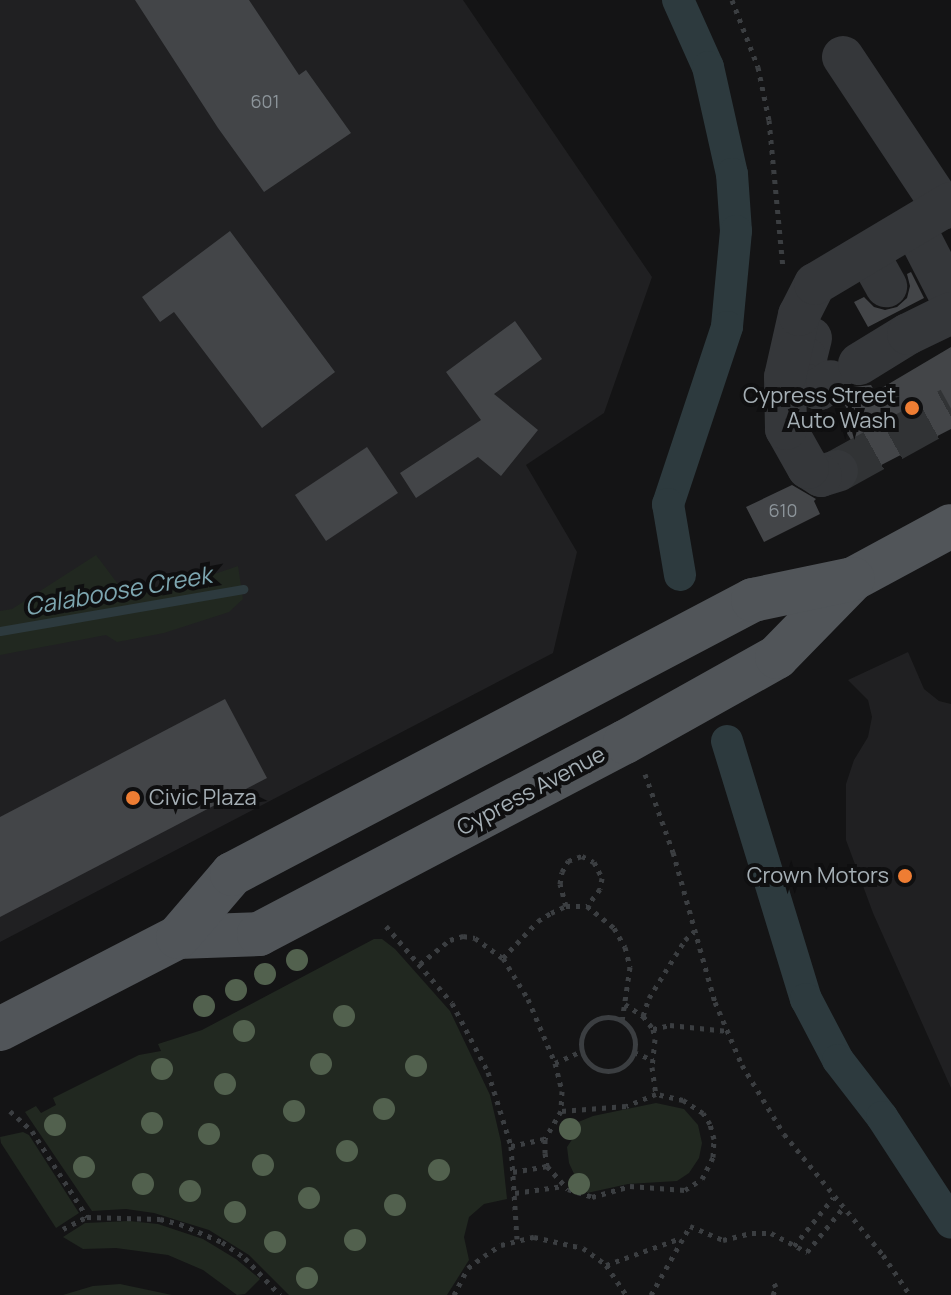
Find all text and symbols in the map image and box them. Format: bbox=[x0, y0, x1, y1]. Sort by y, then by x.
house number: 601 bbox=[250, 90, 280, 112]
place label: Cypress Street Auto Wash bbox=[743, 382, 896, 434]
marker: Cypress Street Auto Wash bbox=[903, 399, 921, 417]
house number: 610 bbox=[769, 499, 797, 521]
water label: Calaboose Creek bbox=[22, 559, 214, 621]
street label: Cypress Avenue bbox=[453, 741, 609, 841]
place label: Civic Plaza bbox=[149, 785, 257, 811]
marker: Civic Plaza bbox=[124, 789, 142, 807]
place label: Crown Motors bbox=[747, 863, 889, 889]
marker: Crown Motors bbox=[896, 867, 914, 885]

